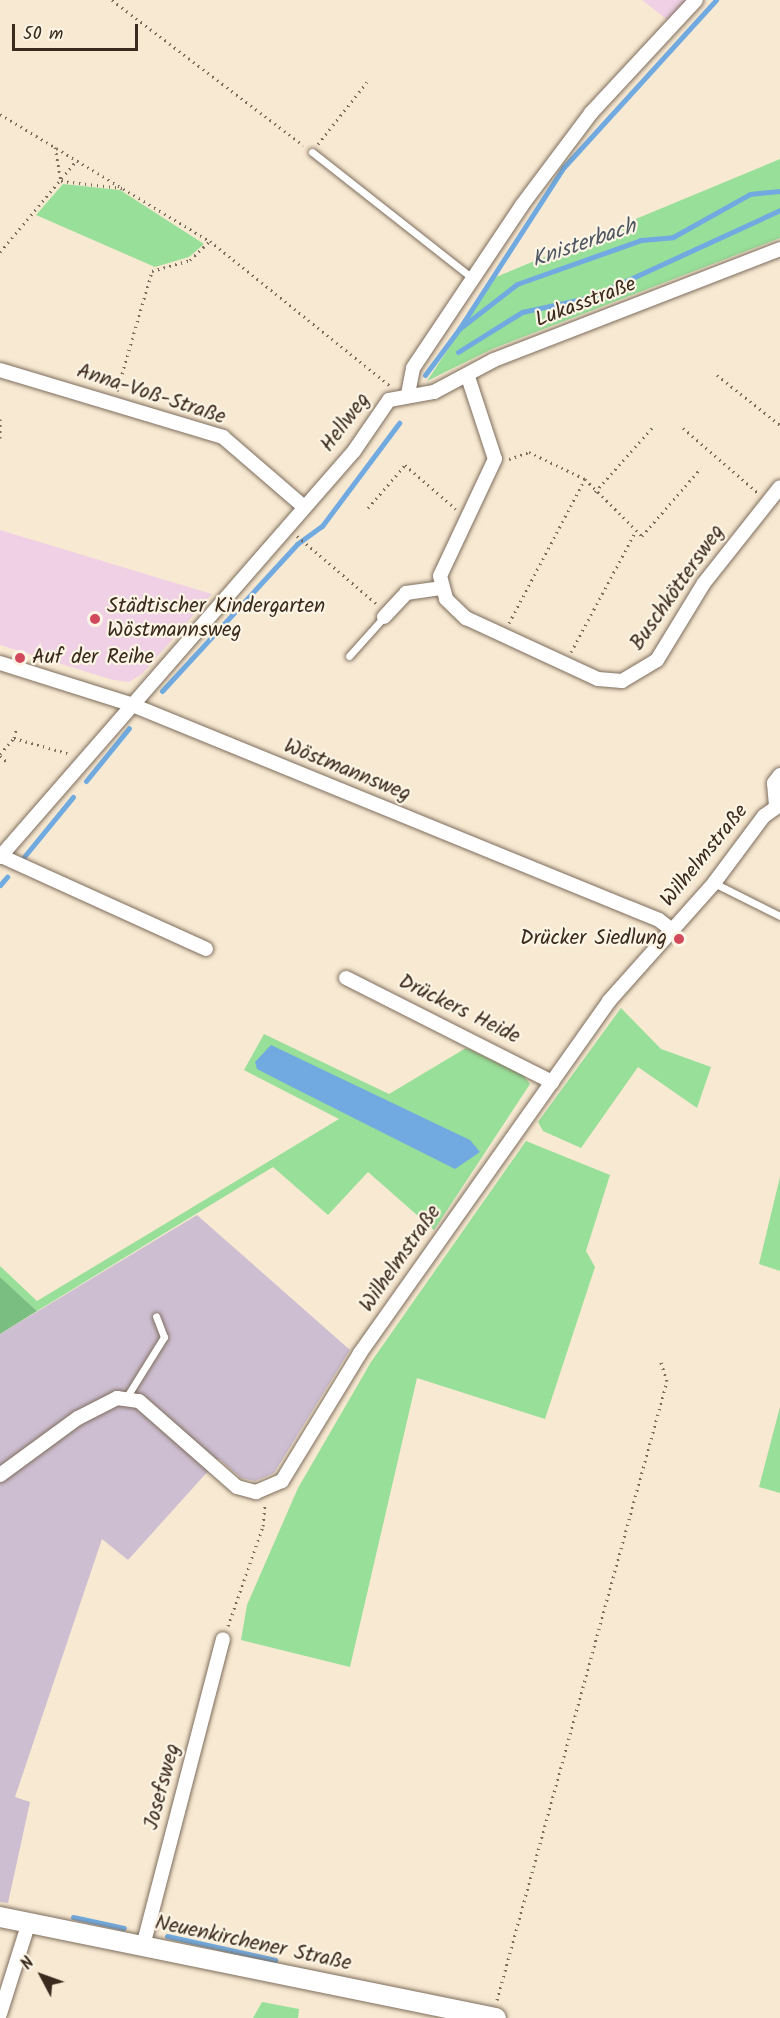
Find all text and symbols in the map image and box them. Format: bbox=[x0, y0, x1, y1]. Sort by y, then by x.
scale bar bbox=[15, 12, 141, 50]
text: 50 m bbox=[23, 20, 63, 49]
water label: Knisterbach bbox=[528, 214, 640, 274]
street label: Lukasstraße bbox=[532, 272, 640, 334]
street label: Anna-Voß-Straße bbox=[73, 359, 229, 431]
street label: Hellweg bbox=[316, 389, 376, 457]
street label: Buschköttersweg bbox=[625, 520, 731, 656]
place label: Städtischer Kindergarten Wöstmannsweg bbox=[107, 594, 325, 644]
marker: Städtischer Kindergarten Wöstmannsweg bbox=[88, 612, 102, 626]
place label: Auf der Reihe bbox=[32, 645, 154, 671]
marker: Auf der Reihe bbox=[13, 651, 27, 665]
street label: Wöstmannsweg bbox=[280, 734, 414, 808]
street label: Wilhelmstraße bbox=[656, 800, 754, 912]
place label: Drücker Siedlung bbox=[520, 926, 667, 952]
marker: Drücker Siedlung bbox=[672, 932, 686, 946]
street label: Drückers Heide bbox=[394, 970, 524, 1050]
street label: Wilhelmstraße bbox=[355, 1201, 447, 1317]
street label: Josefsweg bbox=[139, 1741, 187, 1833]
street label: Neuenkirchener Straße bbox=[153, 1911, 353, 1977]
north arrow bbox=[12, 1946, 72, 2006]
text: N bbox=[15, 1952, 41, 1976]

